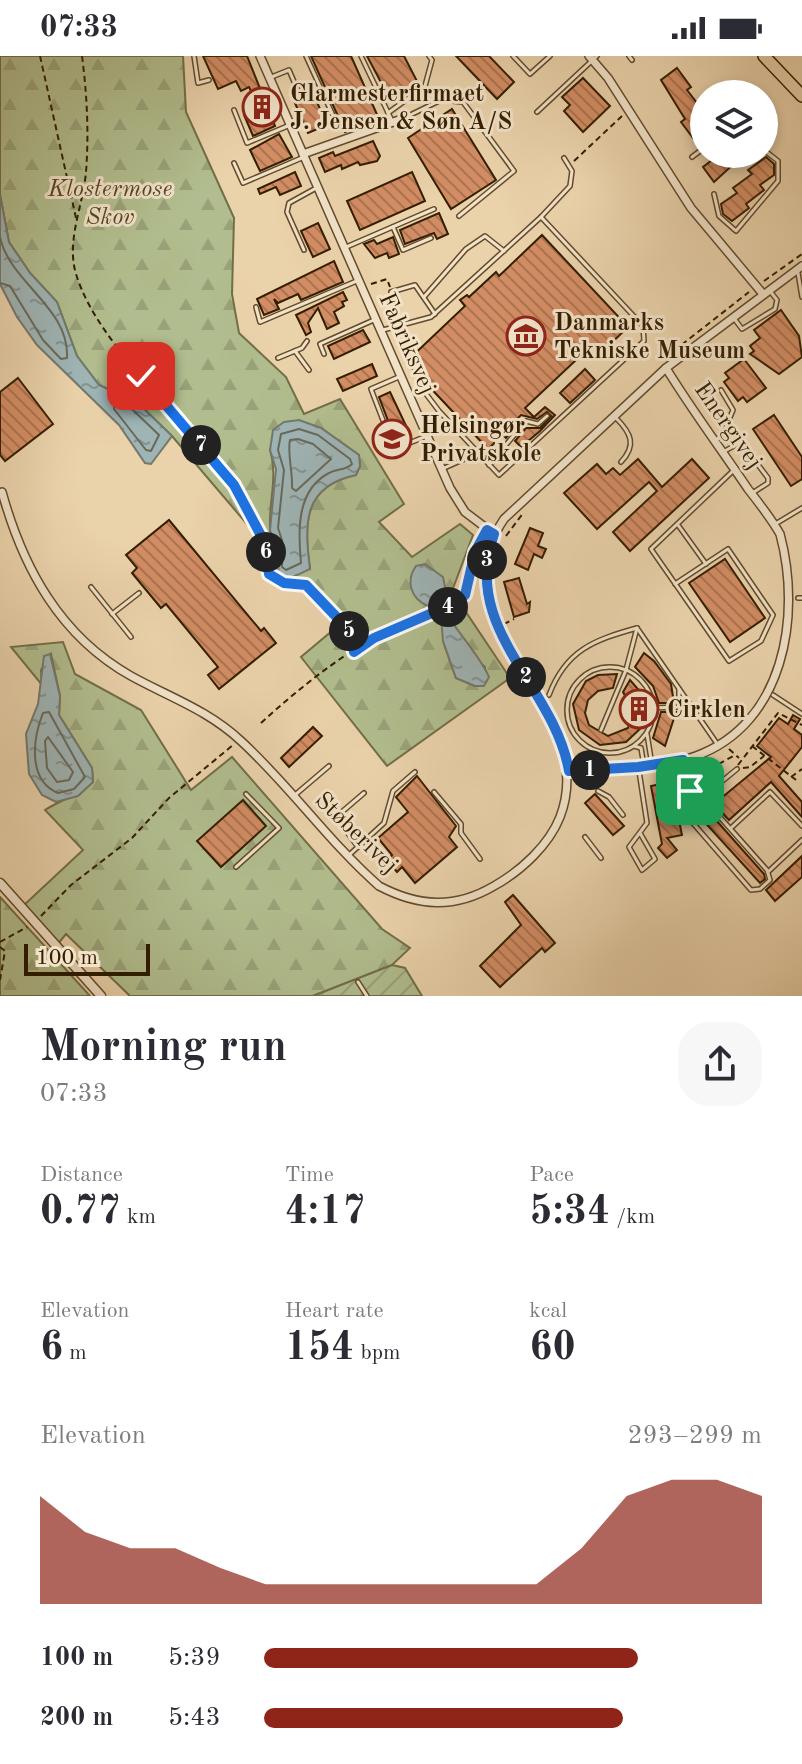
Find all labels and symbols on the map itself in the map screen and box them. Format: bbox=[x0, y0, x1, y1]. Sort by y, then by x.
place label: Glarmesterfirmaet J. Jensen & Søn A/S bbox=[290, 83, 512, 135]
building icon: Glarmesterfirmaet J. Jensen & Søn A/S bbox=[241, 86, 283, 128]
park label: Klostermose Skov bbox=[47, 178, 172, 230]
street label: Fabriksvej bbox=[373, 289, 439, 398]
place label: Danmarks Tekniske Museum bbox=[554, 312, 745, 364]
museum icon: Danmarks Tekniske Museum bbox=[505, 315, 547, 357]
pin bbox=[107, 342, 175, 410]
street label: Energivej bbox=[689, 378, 766, 474]
place label: Helsingør Privatskole bbox=[420, 415, 542, 467]
school or university icon: Helsingør Privatskole bbox=[371, 418, 413, 460]
pin: 7 bbox=[181, 425, 221, 465]
pin: 6 bbox=[246, 532, 286, 572]
pin: 3 bbox=[467, 540, 507, 580]
pin: 4 bbox=[428, 587, 468, 627]
pin: 5 bbox=[329, 611, 369, 651]
pin: 2 bbox=[506, 657, 546, 697]
building icon: Cirklen bbox=[618, 688, 660, 730]
place label: Cirklen bbox=[667, 699, 746, 723]
pin: 1 bbox=[570, 750, 610, 790]
pin bbox=[656, 757, 724, 825]
street label: Støberivej bbox=[309, 788, 402, 879]
scale bar bbox=[24, 940, 150, 976]

